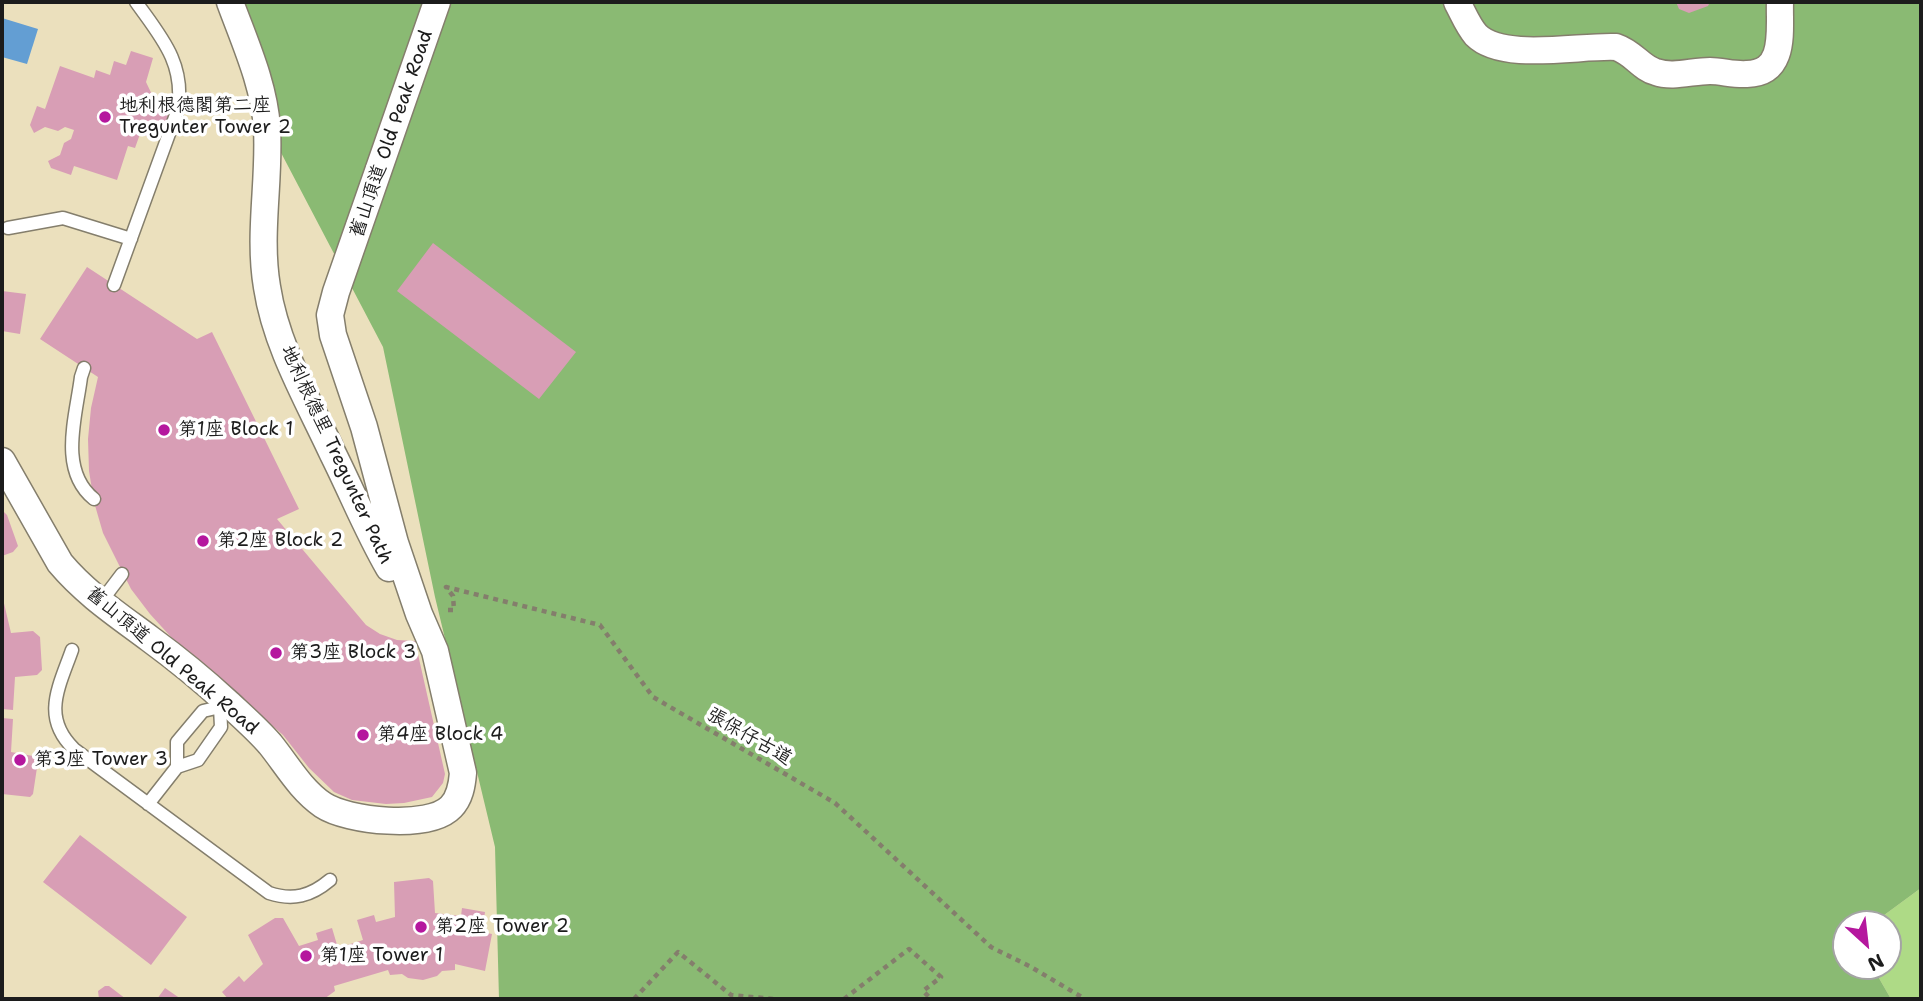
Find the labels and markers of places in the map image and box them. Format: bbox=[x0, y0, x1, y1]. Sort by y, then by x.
place label: 地利根德閣第二座 Tregunter Tower 2 bbox=[119, 95, 291, 139]
marker: 地利根德閣第二座 Tregunter Tower 2 bbox=[97, 109, 113, 125]
place label: 第1座 Block 1 bbox=[178, 419, 294, 441]
marker: 第1座 Block 1 bbox=[156, 422, 172, 438]
place label: 第2座 Block 2 bbox=[217, 530, 343, 552]
marker: 第2座 Block 2 bbox=[195, 533, 211, 549]
place label: 第3座 Block 3 bbox=[290, 642, 416, 664]
marker: 第3座 Block 3 bbox=[268, 645, 284, 661]
place label: 第4座 Block 4 bbox=[377, 724, 503, 746]
marker: 第4座 Block 4 bbox=[355, 727, 371, 743]
place label: 第3座 Tower 3 bbox=[34, 749, 168, 771]
marker: 第3座 Tower 3 bbox=[12, 752, 28, 768]
place label: 第2座 Tower 2 bbox=[435, 916, 569, 938]
marker: 第2座 Tower 2 bbox=[413, 919, 429, 935]
place label: 第1座 Tower 1 bbox=[320, 945, 443, 967]
marker: 第1座 Tower 1 bbox=[298, 948, 314, 964]

